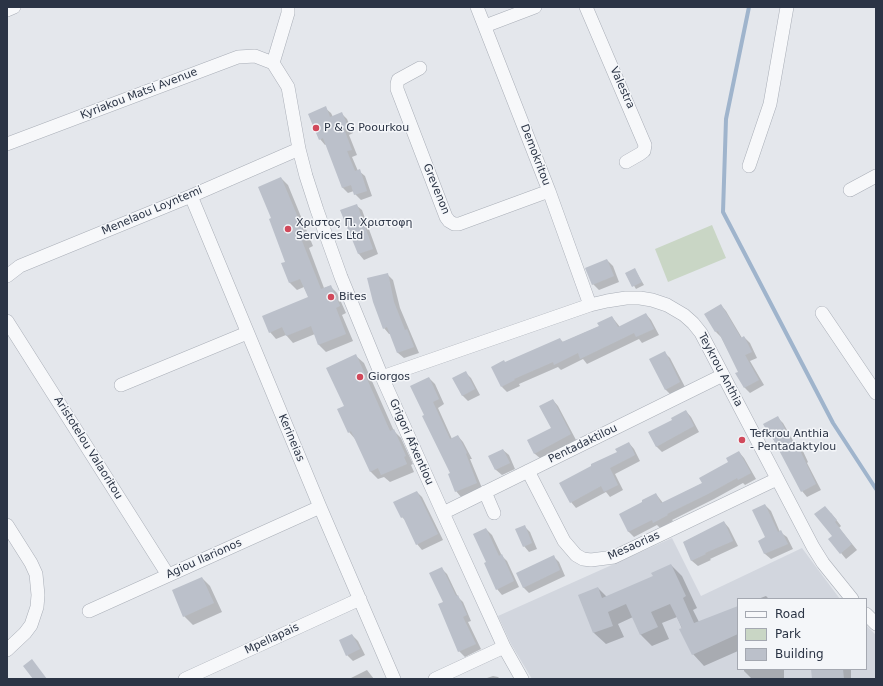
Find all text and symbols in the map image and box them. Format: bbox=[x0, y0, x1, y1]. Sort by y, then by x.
street label: Valestra bbox=[607, 65, 637, 111]
street label: Kyriakou Matsi Avenue bbox=[79, 66, 199, 122]
place label: P & G Poourkou bbox=[324, 121, 409, 135]
street label: Demokritou bbox=[517, 122, 553, 188]
marker: P & G Poourkou bbox=[311, 123, 321, 133]
street label: Grevenon bbox=[420, 162, 452, 216]
street label: Menelaou Loyntemi bbox=[100, 184, 204, 238]
place label: Χριστος Π. Χριστοφη Services Ltd bbox=[296, 216, 413, 242]
marker: Χριστος Π. Χριστοφη Services Ltd bbox=[283, 224, 293, 234]
place label: Bites bbox=[339, 290, 366, 304]
marker: Bites bbox=[326, 292, 336, 302]
street label: Teykrou Anthia bbox=[695, 331, 745, 409]
place label: Giorgos bbox=[368, 370, 410, 384]
marker: Giorgos bbox=[355, 372, 365, 382]
street label: Aristotelou Valaoritou bbox=[51, 394, 125, 502]
street label: Grigori Afxentiou bbox=[386, 397, 436, 487]
street label: Kerineias bbox=[275, 412, 307, 464]
street label: Pentadaktilou bbox=[546, 422, 620, 466]
place label: Tefkrou Anthia - Pentadaktylou bbox=[750, 427, 836, 453]
marker: Tefkrou Anthia - Pentadaktylou bbox=[737, 435, 747, 445]
street label: Mesaorias bbox=[606, 529, 662, 563]
street label: Agiou Ilarionos bbox=[164, 536, 244, 582]
legend bbox=[737, 598, 867, 670]
text: Road bbox=[775, 607, 805, 621]
street label: Mpellapais bbox=[243, 621, 301, 657]
text: Park bbox=[775, 627, 801, 641]
text: Building bbox=[775, 647, 824, 661]

